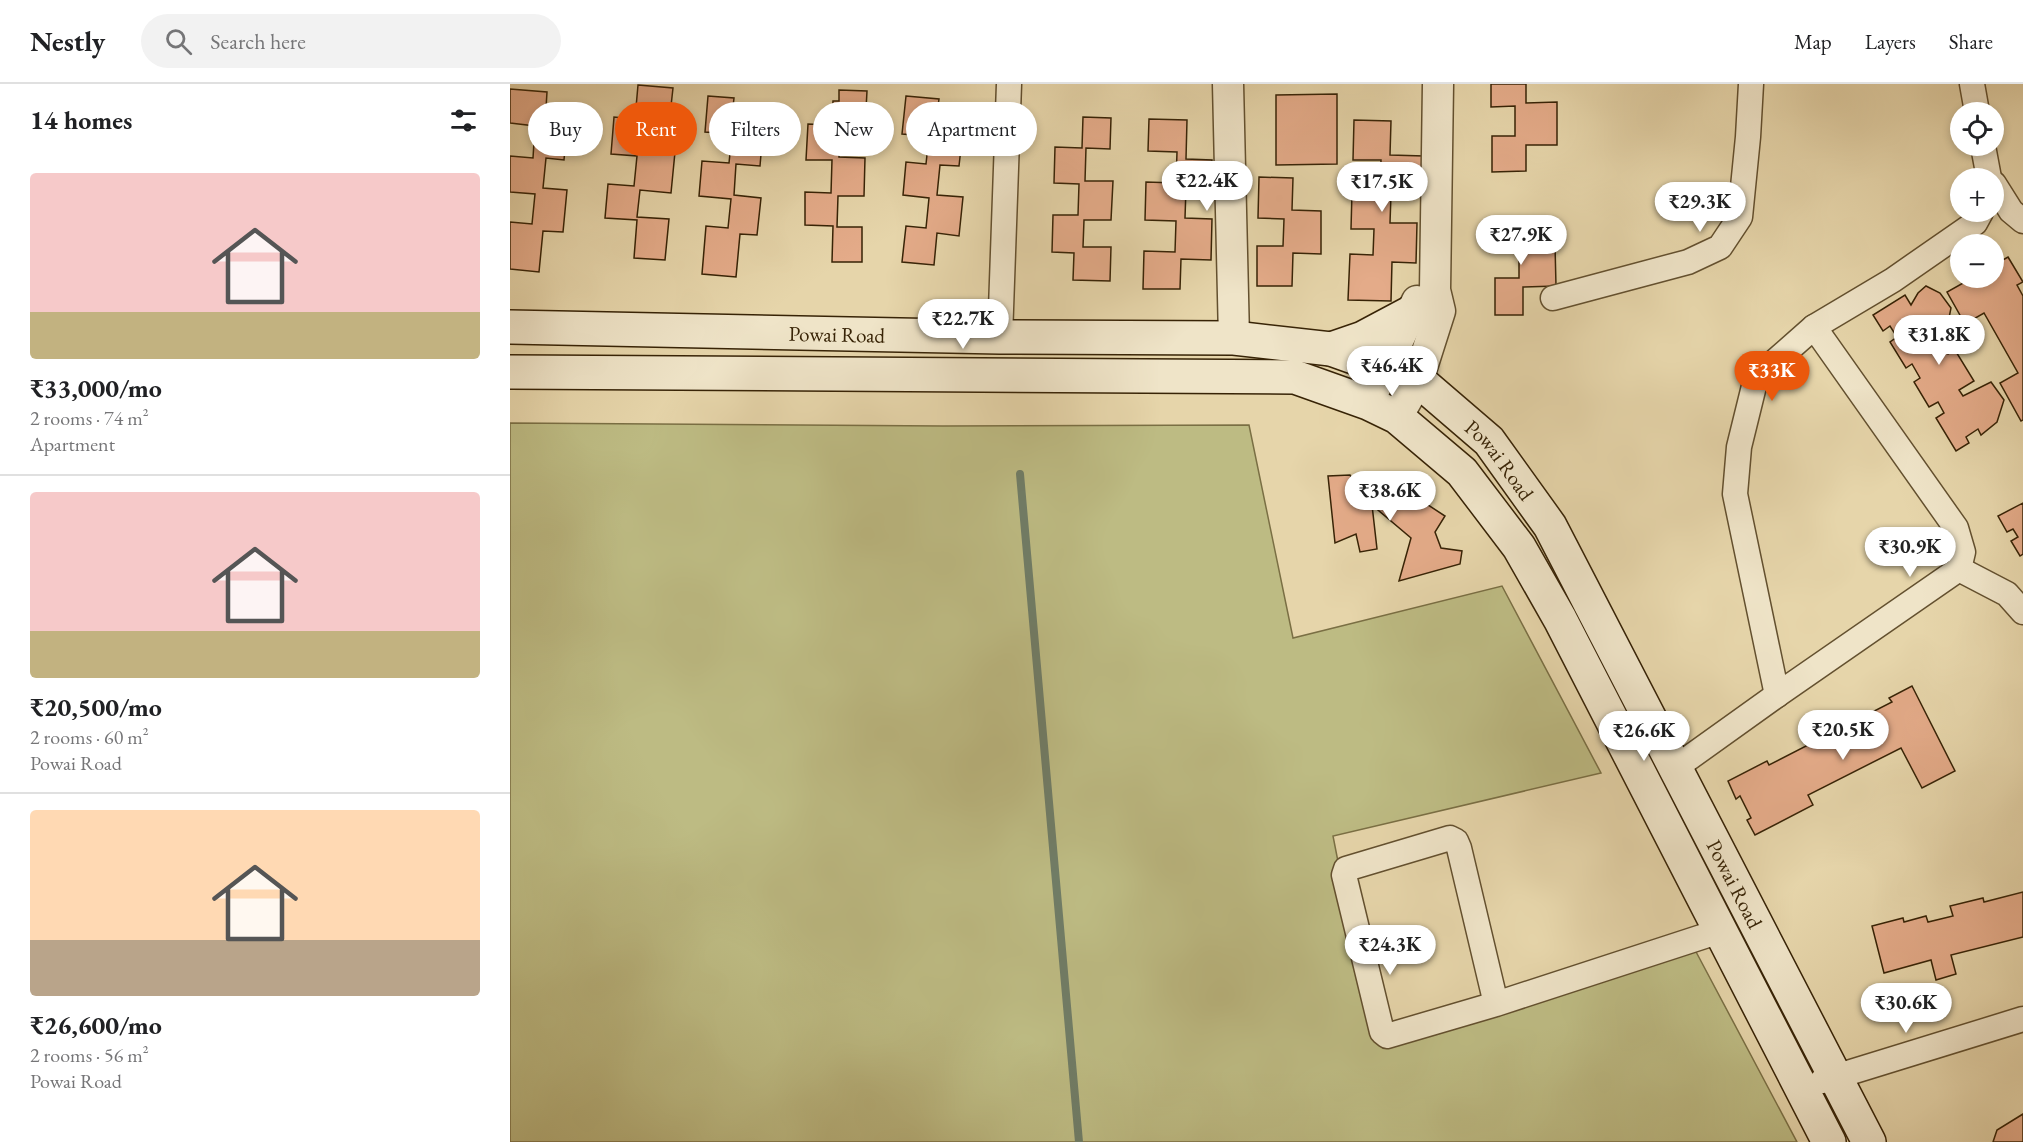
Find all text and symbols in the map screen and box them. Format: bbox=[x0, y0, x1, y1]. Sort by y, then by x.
search box bbox=[141, 14, 561, 68]
text: Nestly bbox=[30, 23, 105, 59]
icon: search bbox=[162, 25, 195, 58]
text: Search here bbox=[210, 27, 306, 56]
text: Map bbox=[1794, 28, 1832, 55]
text: Layers bbox=[1865, 28, 1916, 55]
text: Share bbox=[1949, 28, 1993, 55]
chip: Buy bbox=[528, 102, 603, 156]
chip: Rent bbox=[615, 102, 697, 156]
chip: Filters bbox=[709, 102, 801, 156]
chip: New bbox=[813, 102, 894, 156]
chip: Apartment bbox=[906, 102, 1037, 156]
map controls bbox=[1950, 102, 2004, 288]
button: locate bbox=[1950, 102, 2004, 156]
text: 14 homes bbox=[30, 103, 132, 137]
icon: filters bbox=[447, 104, 480, 137]
pin: ₹22.4K bbox=[1158, 161, 1256, 212]
pin: ₹17.5K bbox=[1333, 162, 1431, 213]
text: ₹22.4K bbox=[1176, 167, 1238, 193]
text: ₹17.5K bbox=[1351, 168, 1413, 194]
button: + bbox=[1950, 168, 2004, 222]
pin: ₹29.3K bbox=[1651, 182, 1749, 233]
text: ₹29.3K bbox=[1669, 188, 1731, 214]
icon: home bbox=[201, 212, 309, 320]
pin: ₹27.9K bbox=[1472, 215, 1570, 266]
text: ₹27.9K bbox=[1490, 221, 1552, 247]
button: − bbox=[1950, 234, 2004, 288]
pin: ₹22.7K bbox=[914, 299, 1012, 350]
text: ₹22.7K bbox=[932, 305, 994, 331]
pin: ₹31.8K bbox=[1890, 315, 1988, 366]
street label: Powai Road bbox=[788, 319, 886, 348]
text: ₹31.8K bbox=[1908, 321, 1970, 347]
pin: ₹46.4K bbox=[1343, 346, 1441, 397]
pin: ₹33K bbox=[1736, 351, 1808, 402]
text: ₹46.4K bbox=[1361, 352, 1423, 378]
text: ₹33K bbox=[1749, 357, 1795, 383]
text: ₹33,000/mo bbox=[30, 371, 162, 405]
text: 2 rooms · 74 m² bbox=[30, 405, 149, 431]
street label: Powai Road bbox=[1460, 413, 1541, 506]
text: Apartment bbox=[30, 431, 115, 457]
pin: ₹38.6K bbox=[1341, 471, 1439, 522]
text: ₹38.6K bbox=[1359, 477, 1421, 503]
pin: ₹30.9K bbox=[1861, 527, 1959, 578]
icon: home bbox=[201, 531, 309, 639]
text: ₹30.9K bbox=[1879, 533, 1941, 559]
text: ₹20,500/mo bbox=[30, 690, 162, 724]
pin: ₹20.5K bbox=[1794, 710, 1892, 761]
pin: ₹26.6K bbox=[1595, 711, 1693, 762]
text: ₹20.5K bbox=[1812, 716, 1874, 742]
text: ₹26.6K bbox=[1613, 717, 1675, 743]
text: 2 rooms · 60 m² bbox=[30, 724, 149, 750]
text: Powai Road bbox=[30, 750, 122, 776]
street label: Powai Road bbox=[1701, 835, 1770, 933]
icon: home bbox=[201, 849, 309, 957]
pin: ₹24.3K bbox=[1341, 925, 1439, 976]
text: ₹24.3K bbox=[1359, 931, 1421, 957]
pin: ₹30.6K bbox=[1857, 983, 1955, 1034]
text: ₹30.6K bbox=[1875, 989, 1937, 1015]
text: ₹26,600/mo bbox=[30, 1008, 162, 1042]
text: 2 rooms · 56 m² bbox=[30, 1042, 149, 1068]
text: Powai Road bbox=[30, 1068, 122, 1094]

